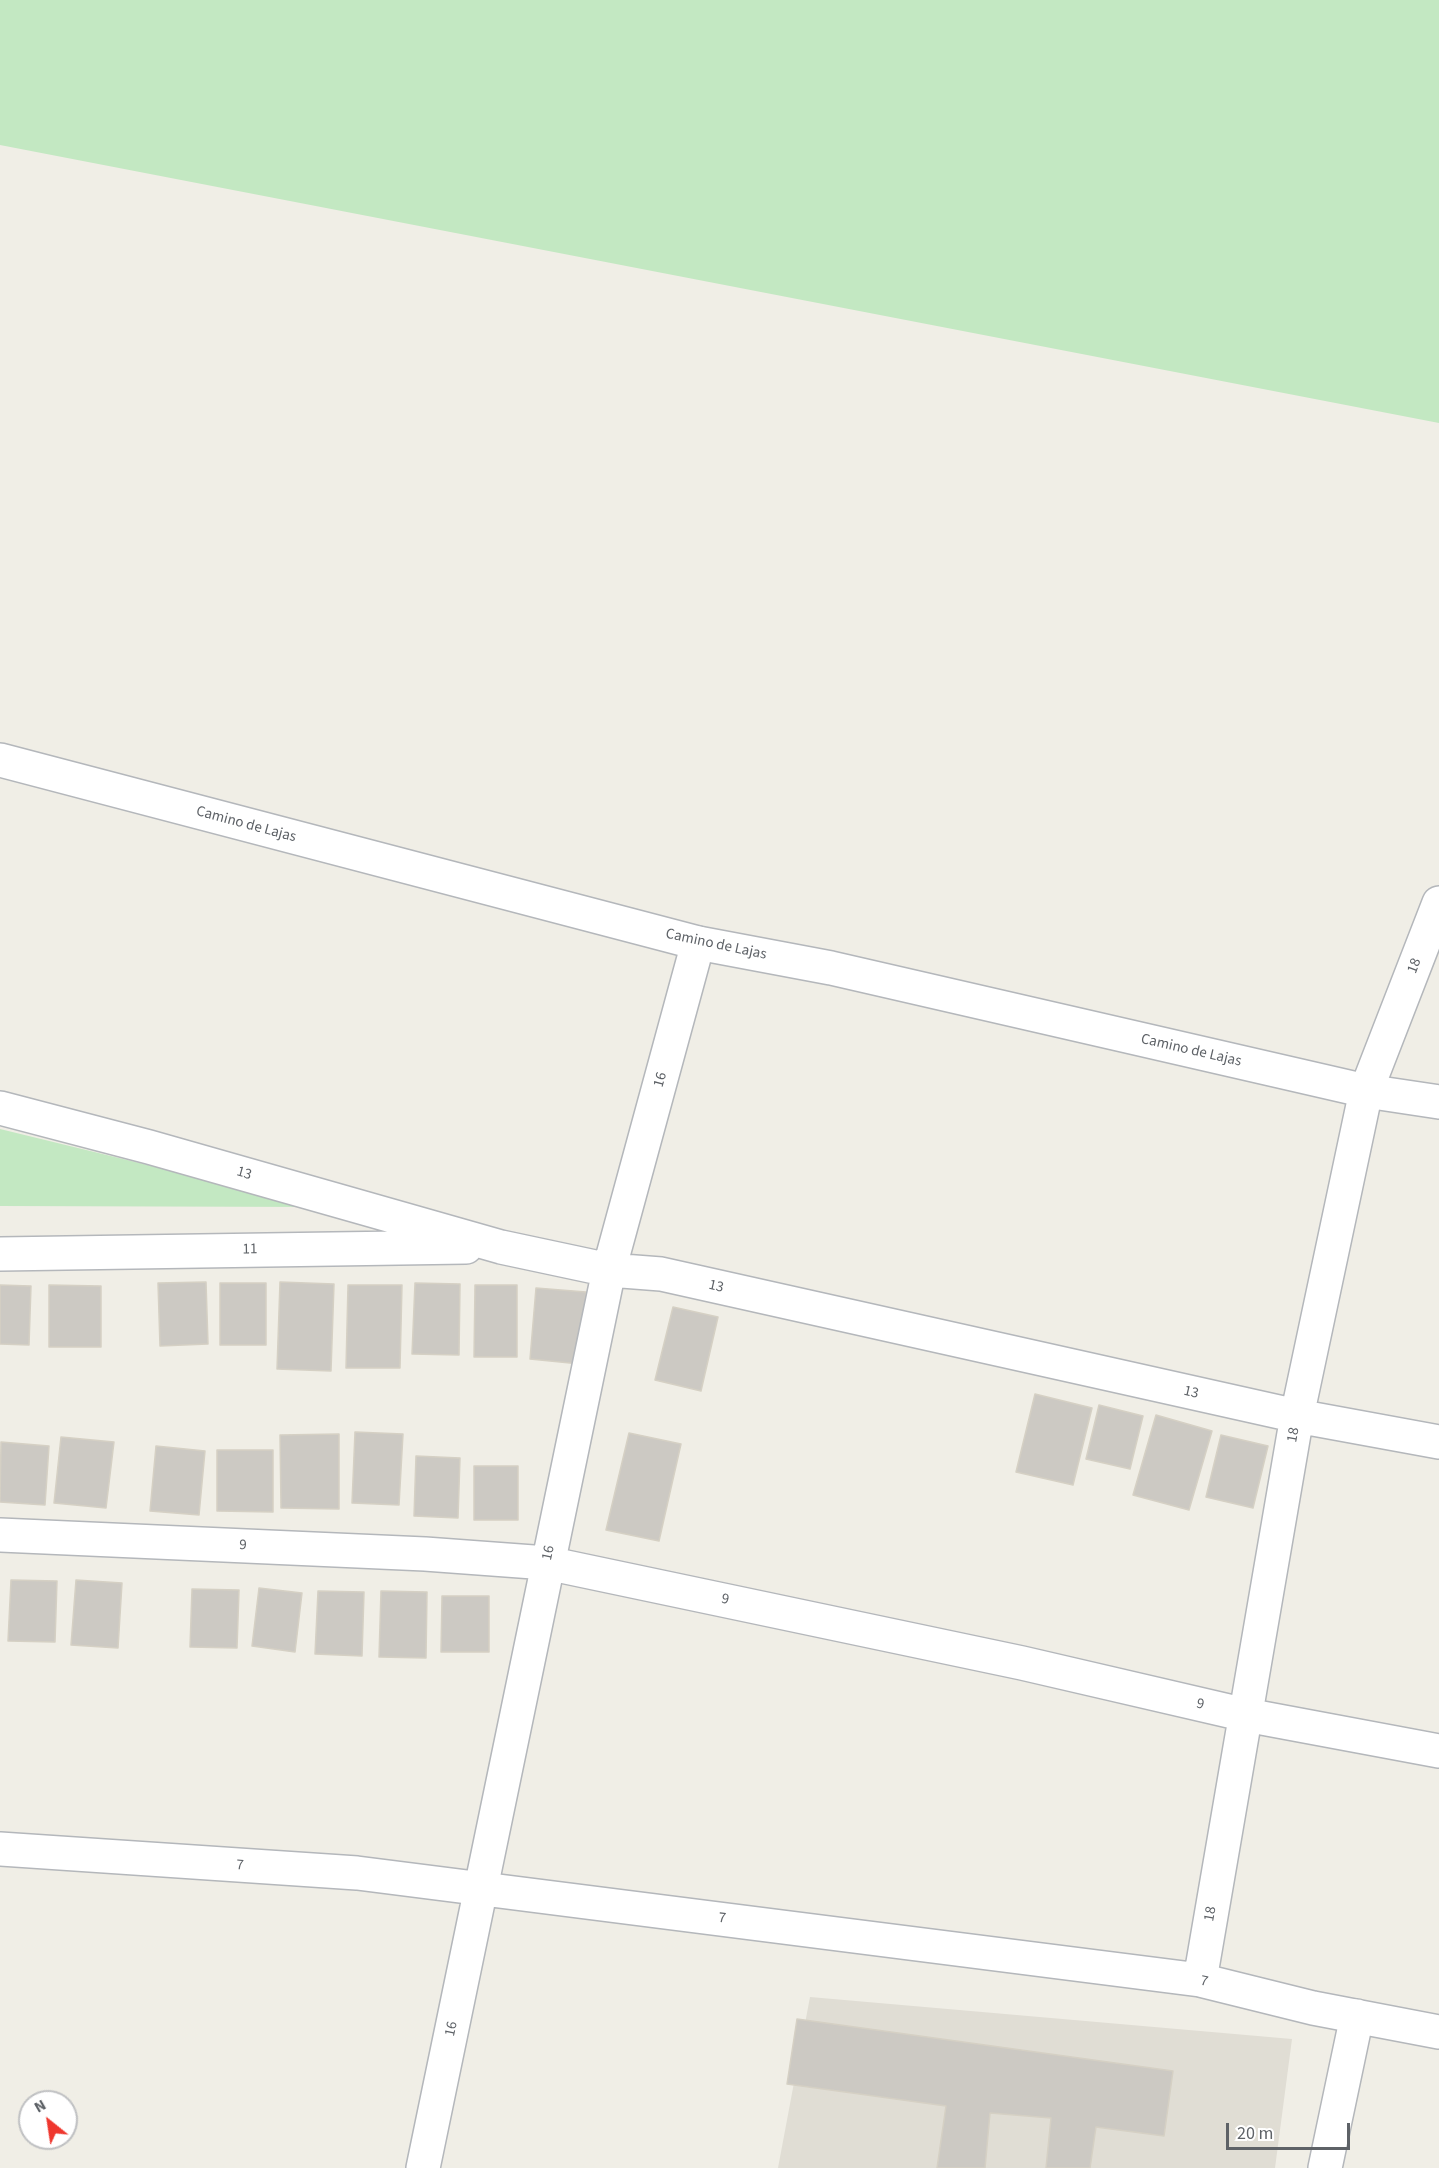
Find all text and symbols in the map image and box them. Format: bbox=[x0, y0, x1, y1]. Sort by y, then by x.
street label: Camino de Lajas bbox=[194, 803, 298, 847]
street label: Camino de Lajas bbox=[664, 926, 768, 964]
street label: 18 bbox=[1404, 956, 1426, 976]
street label: Camino de Lajas bbox=[1139, 1031, 1243, 1071]
street label: 16 bbox=[650, 1070, 672, 1090]
street label: 13 bbox=[234, 1163, 254, 1185]
street label: 11 bbox=[242, 1241, 258, 1259]
street label: 13 bbox=[707, 1277, 725, 1297]
street label: 13 bbox=[1182, 1383, 1200, 1403]
street label: 18 bbox=[1284, 1426, 1304, 1444]
street label: 9 bbox=[239, 1537, 247, 1555]
street label: 16 bbox=[539, 1544, 559, 1562]
street label: 9 bbox=[719, 1590, 731, 1610]
street label: 9 bbox=[1194, 1695, 1206, 1715]
street label: 7 bbox=[236, 1857, 244, 1875]
street label: 18 bbox=[1201, 1905, 1221, 1923]
street label: 7 bbox=[717, 1910, 727, 1928]
street label: 7 bbox=[1198, 1972, 1210, 1992]
street label: 16 bbox=[442, 2020, 462, 2038]
north arrow bbox=[18, 2090, 78, 2150]
text: N bbox=[30, 2094, 50, 2118]
scale bar bbox=[1229, 2111, 1354, 2149]
text: 20 m bbox=[1237, 2121, 1273, 2146]

